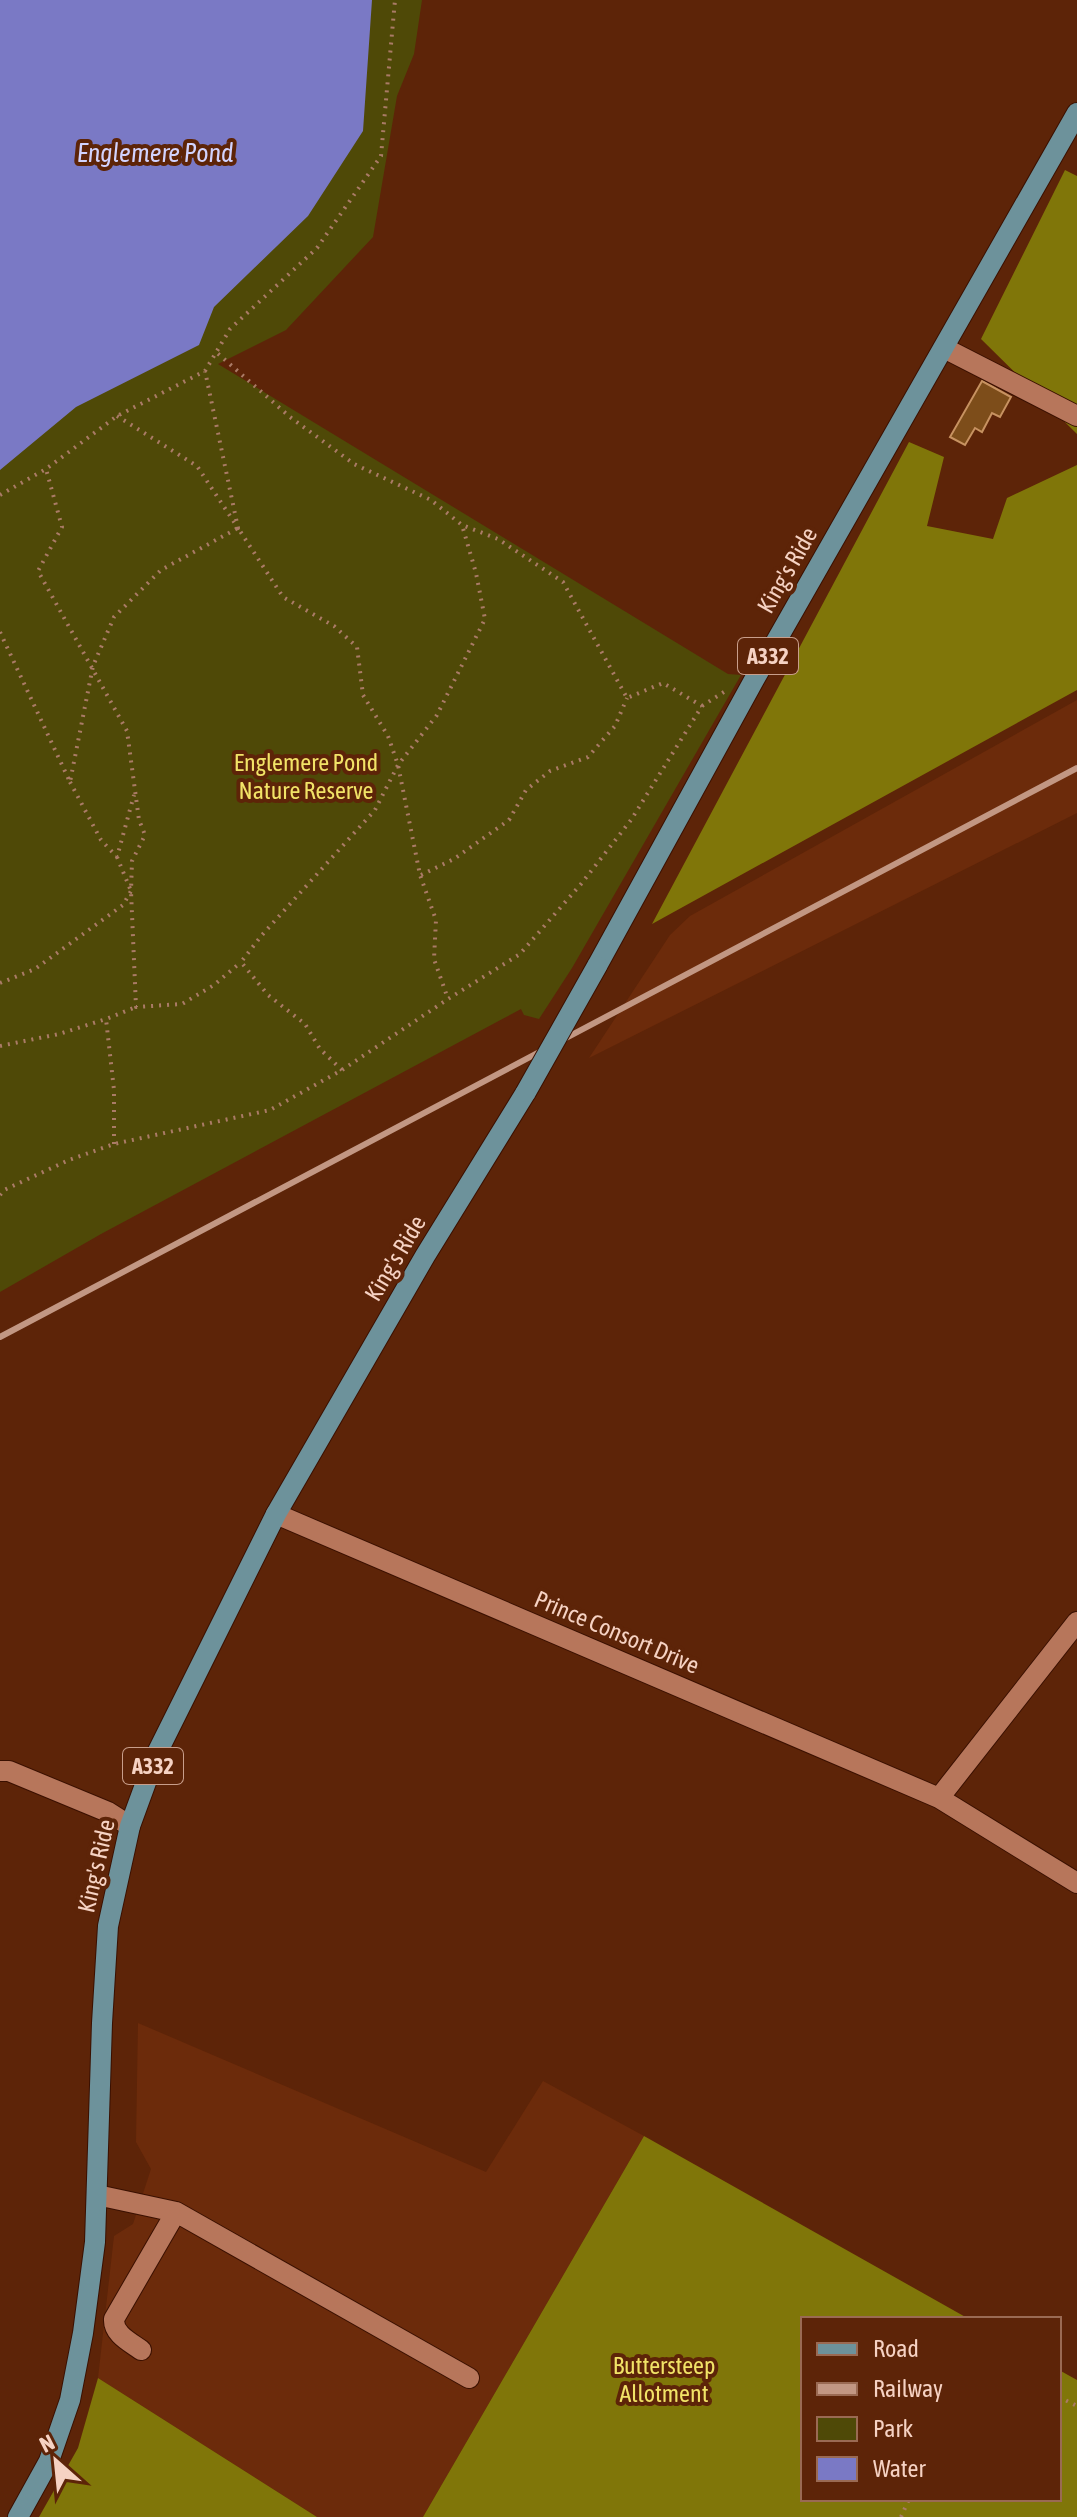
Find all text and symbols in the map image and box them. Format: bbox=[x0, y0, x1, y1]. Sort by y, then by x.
water label: Englemere Pond bbox=[77, 138, 233, 168]
street label: King's Ride bbox=[752, 522, 822, 618]
road number: A332 bbox=[738, 638, 798, 674]
park label: Englemere Pond Nature Reserve bbox=[234, 749, 378, 804]
street label: King's Ride bbox=[359, 1210, 431, 1306]
street label: Prince Consort Drive bbox=[531, 1585, 703, 1679]
road number: A332 bbox=[123, 1748, 183, 1784]
street label: King's Ride bbox=[72, 1817, 120, 1915]
legend bbox=[801, 2317, 1061, 2501]
text: Road bbox=[873, 2335, 919, 2362]
park label: Buttersteep Allotment bbox=[613, 2352, 715, 2407]
text: Railway bbox=[873, 2375, 943, 2402]
text: Park bbox=[873, 2415, 914, 2442]
north arrow bbox=[16, 2421, 96, 2501]
text: N bbox=[35, 2429, 59, 2458]
text: Water bbox=[873, 2455, 926, 2482]

